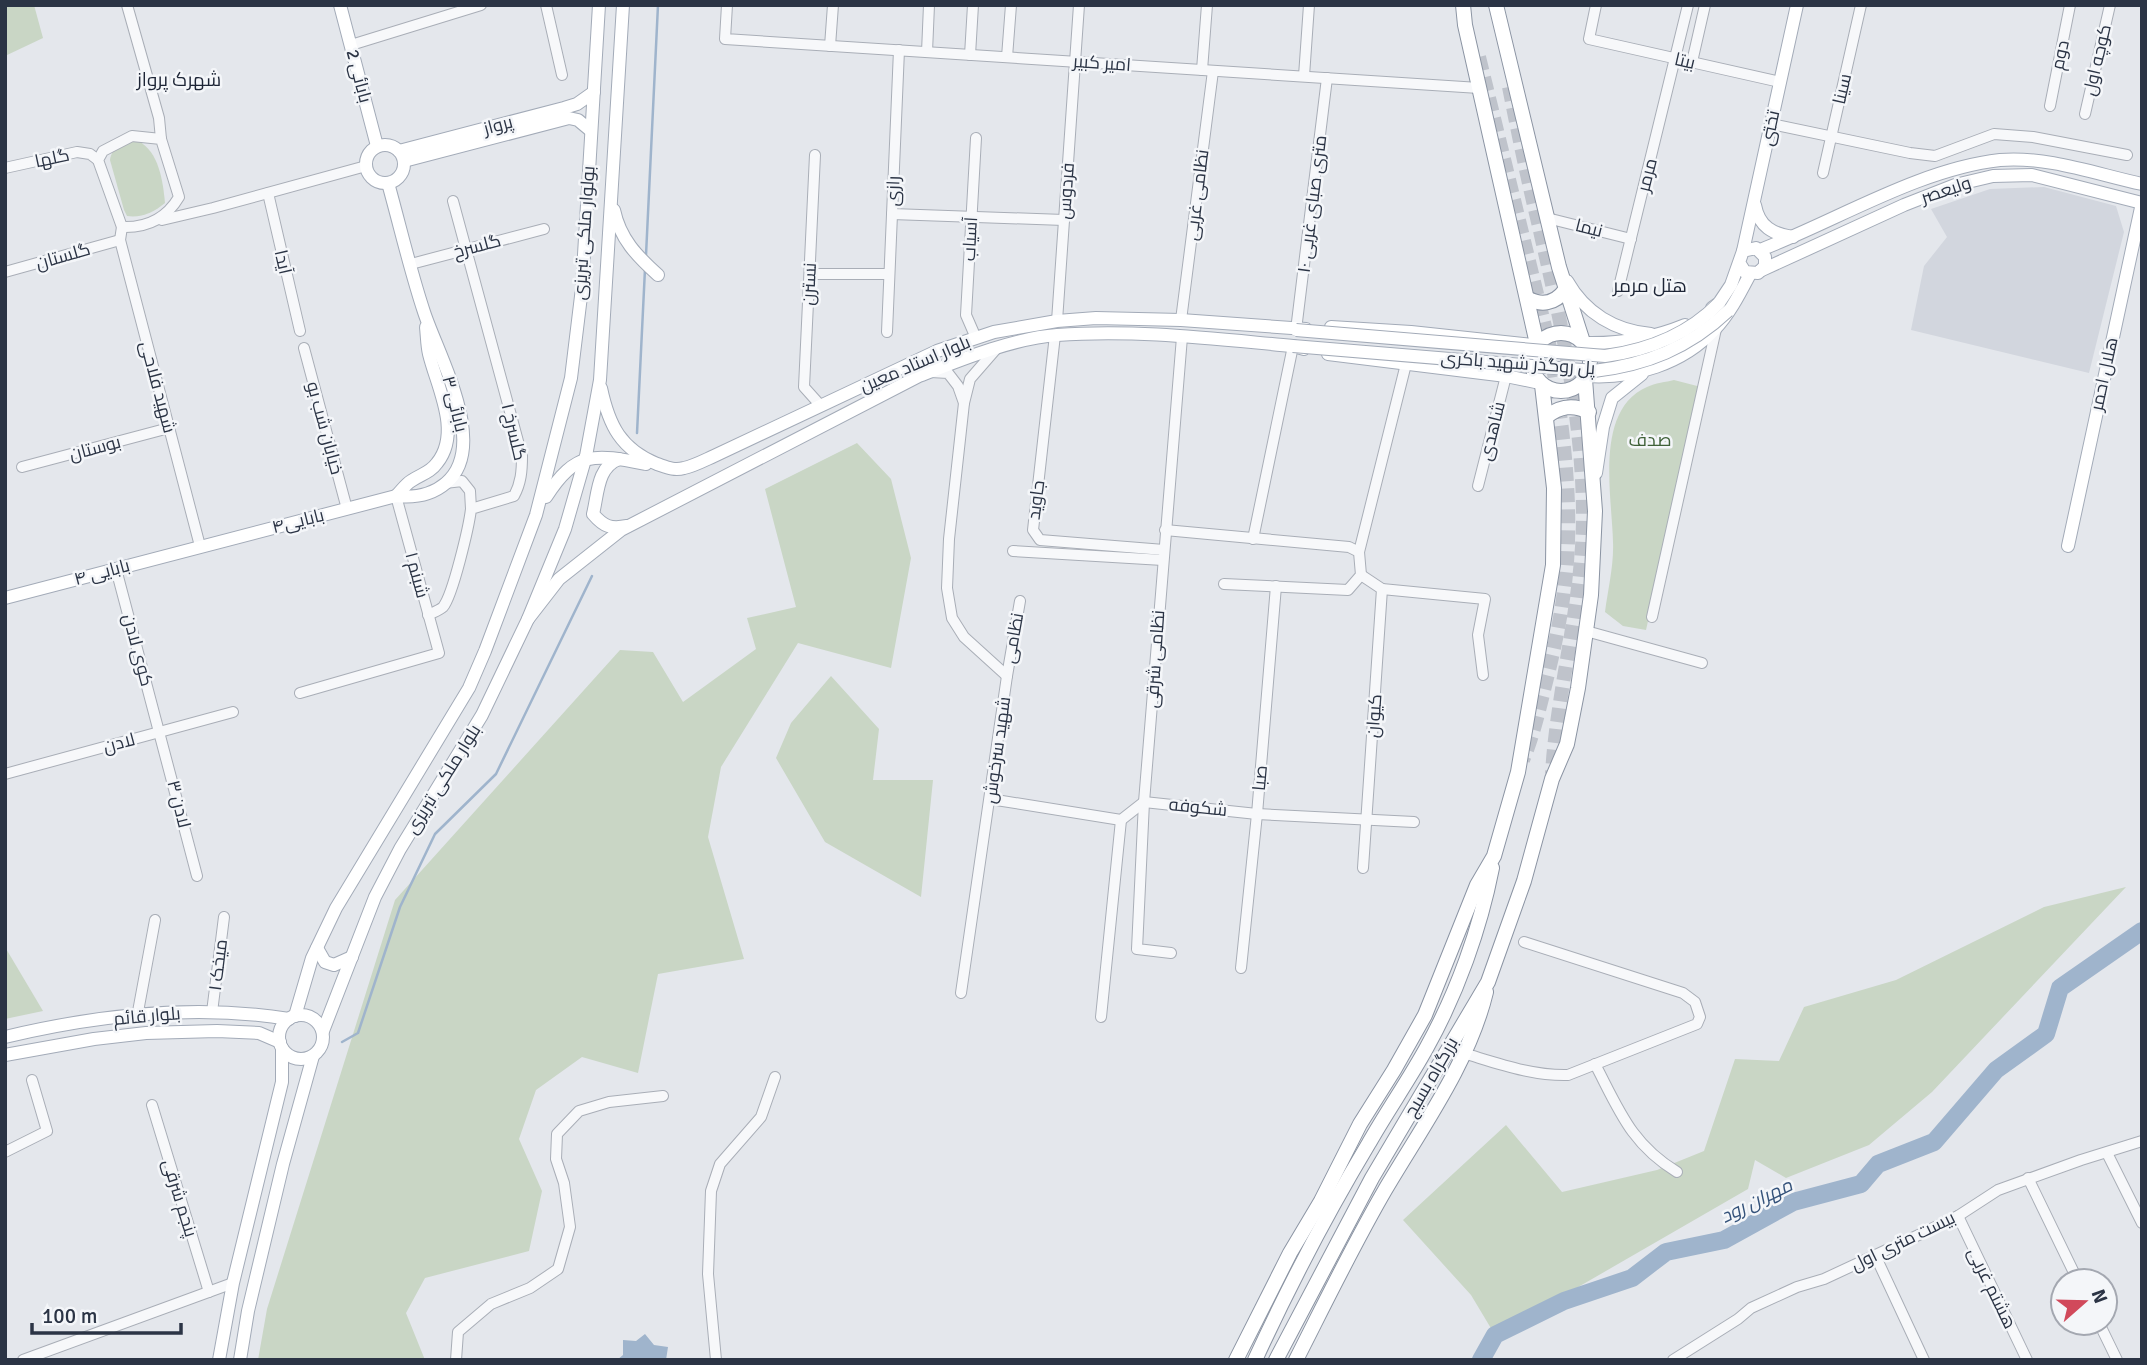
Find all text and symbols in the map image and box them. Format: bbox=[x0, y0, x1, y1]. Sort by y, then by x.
street label: کوچه اول bbox=[2078, 22, 2117, 98]
street label: دوم bbox=[2046, 38, 2075, 72]
street label: بابائی 2 bbox=[341, 47, 377, 105]
street label: بیتا bbox=[1672, 48, 1698, 74]
street label: امیر کبیر bbox=[1071, 50, 1132, 76]
district label: شهرک پرواز bbox=[136, 68, 221, 92]
street label: سینا bbox=[1828, 72, 1856, 106]
street label: تختى bbox=[1756, 108, 1785, 148]
street label: پرواز bbox=[480, 110, 516, 141]
street label: ۱۰ متری صبای غربی bbox=[1293, 134, 1331, 274]
street label: گلها bbox=[33, 144, 71, 172]
street label: نظامی غربی bbox=[1180, 148, 1214, 242]
street label: مرمر bbox=[1632, 156, 1662, 195]
street label: فردوس bbox=[1053, 162, 1079, 220]
street label: بولوار ملکی تبریزی bbox=[568, 165, 600, 301]
street label: ولیعصر bbox=[1917, 172, 1974, 209]
street label: رازی bbox=[881, 175, 905, 207]
street label: نیما bbox=[1573, 214, 1605, 242]
street label: آسیاب bbox=[958, 216, 982, 262]
street label: گلسرخ bbox=[451, 229, 504, 264]
street label: گلستان bbox=[33, 238, 93, 274]
street label: آیدا bbox=[270, 248, 296, 276]
street label: نسترن bbox=[797, 262, 821, 306]
district label: هتل مرمر bbox=[1612, 274, 1687, 298]
street label: بلوار استاد معین bbox=[856, 331, 974, 397]
street label: هلال احمر bbox=[2085, 335, 2123, 414]
street label: شهید فلاحی bbox=[135, 338, 181, 436]
street label: پل روگذر شهید باکری bbox=[1440, 347, 1596, 380]
street label: بابائی ۳ bbox=[437, 374, 473, 434]
street label: خیابان شب بو bbox=[302, 379, 348, 477]
street label: شاهدی bbox=[1474, 399, 1510, 463]
street label: گلسرخ ۱ bbox=[496, 401, 531, 463]
park label: صدف bbox=[1629, 429, 1671, 451]
street label: بوستان bbox=[67, 431, 123, 465]
street label: جاوید bbox=[1023, 479, 1049, 521]
street label: بابایی۴ bbox=[270, 504, 326, 538]
street label: شبنم ۱ bbox=[399, 550, 434, 601]
street label: بابایی ۴ bbox=[72, 554, 132, 590]
street label: نظامی شرقی bbox=[1141, 609, 1169, 709]
street label: کوی لادن bbox=[118, 611, 158, 689]
street label: نظامی bbox=[998, 611, 1028, 665]
street label: کیوان bbox=[1361, 693, 1387, 739]
street label: شهید سرخوش bbox=[979, 695, 1015, 805]
street label: بلوار ملکى تبریزى bbox=[401, 720, 485, 838]
street label: لادن bbox=[101, 728, 137, 758]
street label: صبا bbox=[1248, 764, 1272, 792]
street label: لادن ۳ bbox=[162, 778, 196, 830]
street label: شکوفه bbox=[1168, 793, 1228, 821]
street label: میخک ۱ bbox=[204, 938, 232, 992]
street label: بلوار قائم bbox=[113, 1002, 182, 1031]
street label: بزرگراه بسیج bbox=[1399, 1033, 1464, 1121]
street label: پنجم شرقی bbox=[157, 1157, 202, 1240]
water label: مهران رود bbox=[1717, 1173, 1797, 1229]
street label: بیست متری اول bbox=[1847, 1206, 1959, 1276]
street label: هشتم غربی bbox=[1962, 1244, 2021, 1333]
north arrow bbox=[2049, 1267, 2119, 1337]
text: N bbox=[2085, 1286, 2113, 1307]
scale bar bbox=[32, 1292, 180, 1336]
text: 100 m bbox=[42, 1303, 97, 1329]

